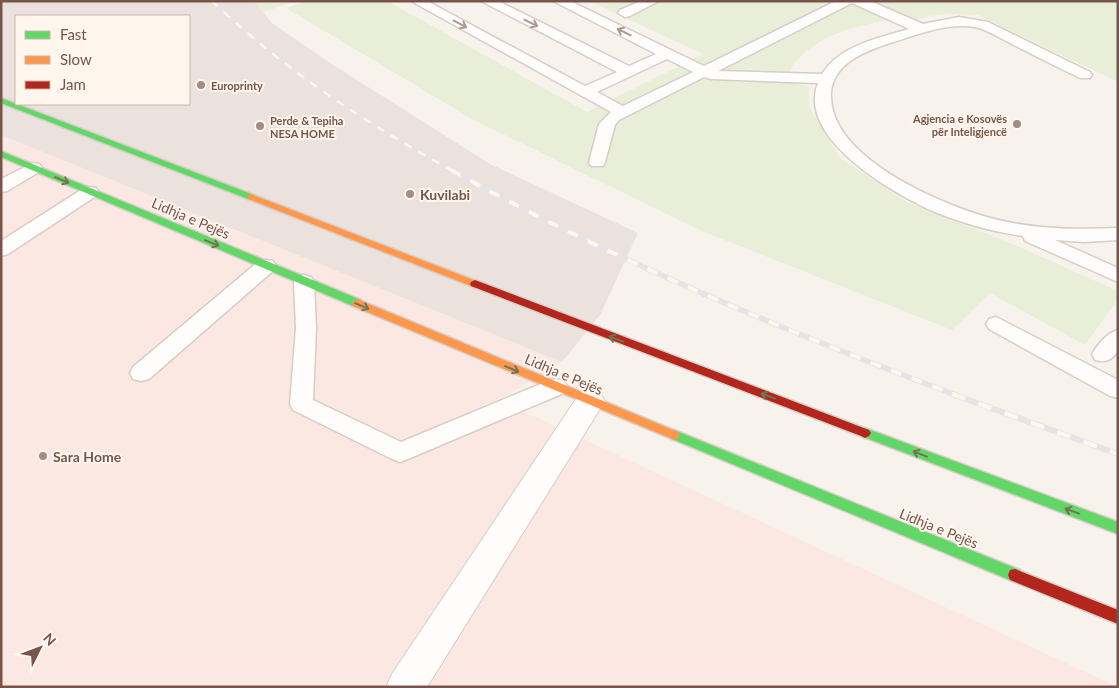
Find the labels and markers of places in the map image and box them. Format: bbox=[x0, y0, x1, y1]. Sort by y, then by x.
marker: Europrinty bbox=[195, 79, 207, 91]
place label: Europrinty bbox=[211, 79, 263, 92]
place label: Agjencia e Kosovës për Inteligjencë bbox=[912, 112, 1007, 138]
place label: Perde & Tepiha NESA HOME bbox=[270, 114, 343, 140]
marker: Agjencia e Kosovës për Inteligjencë bbox=[1011, 118, 1023, 130]
marker: Perde & Tepiha NESA HOME bbox=[254, 120, 266, 132]
place label: Kuvilabi bbox=[420, 186, 470, 203]
marker: Kuvilabi bbox=[404, 188, 416, 200]
place label: Sara Home bbox=[53, 448, 122, 465]
marker: Sara Home bbox=[37, 450, 49, 462]

